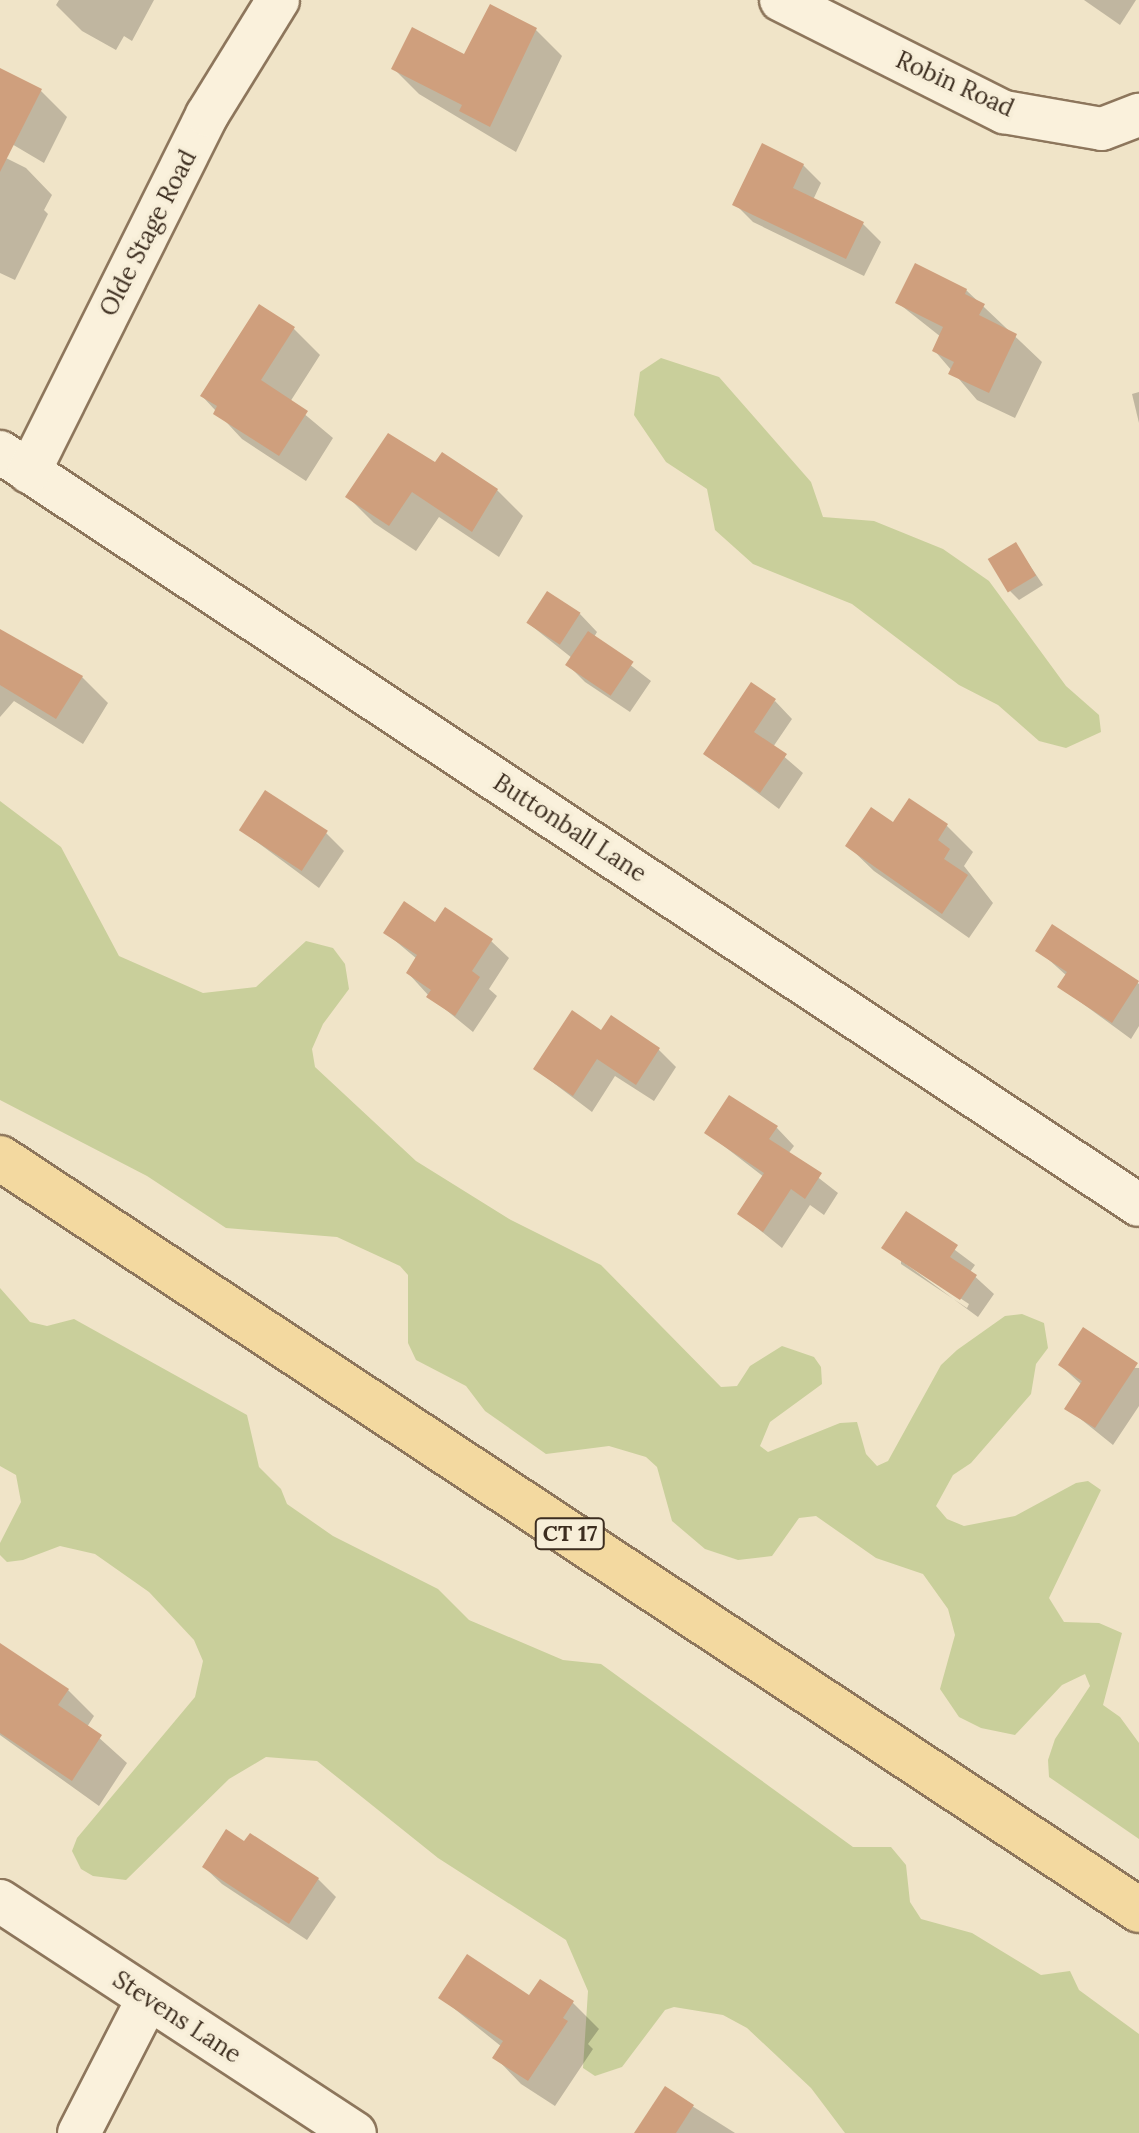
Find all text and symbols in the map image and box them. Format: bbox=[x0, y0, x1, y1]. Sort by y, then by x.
street label: Robin Road bbox=[891, 45, 1019, 123]
street label: Olde Stage Road bbox=[94, 145, 202, 321]
street label: Buttonball Lane bbox=[488, 768, 652, 888]
road number: CT 17 bbox=[534, 1516, 606, 1552]
street label: Stevens Lane bbox=[107, 1965, 247, 2069]

